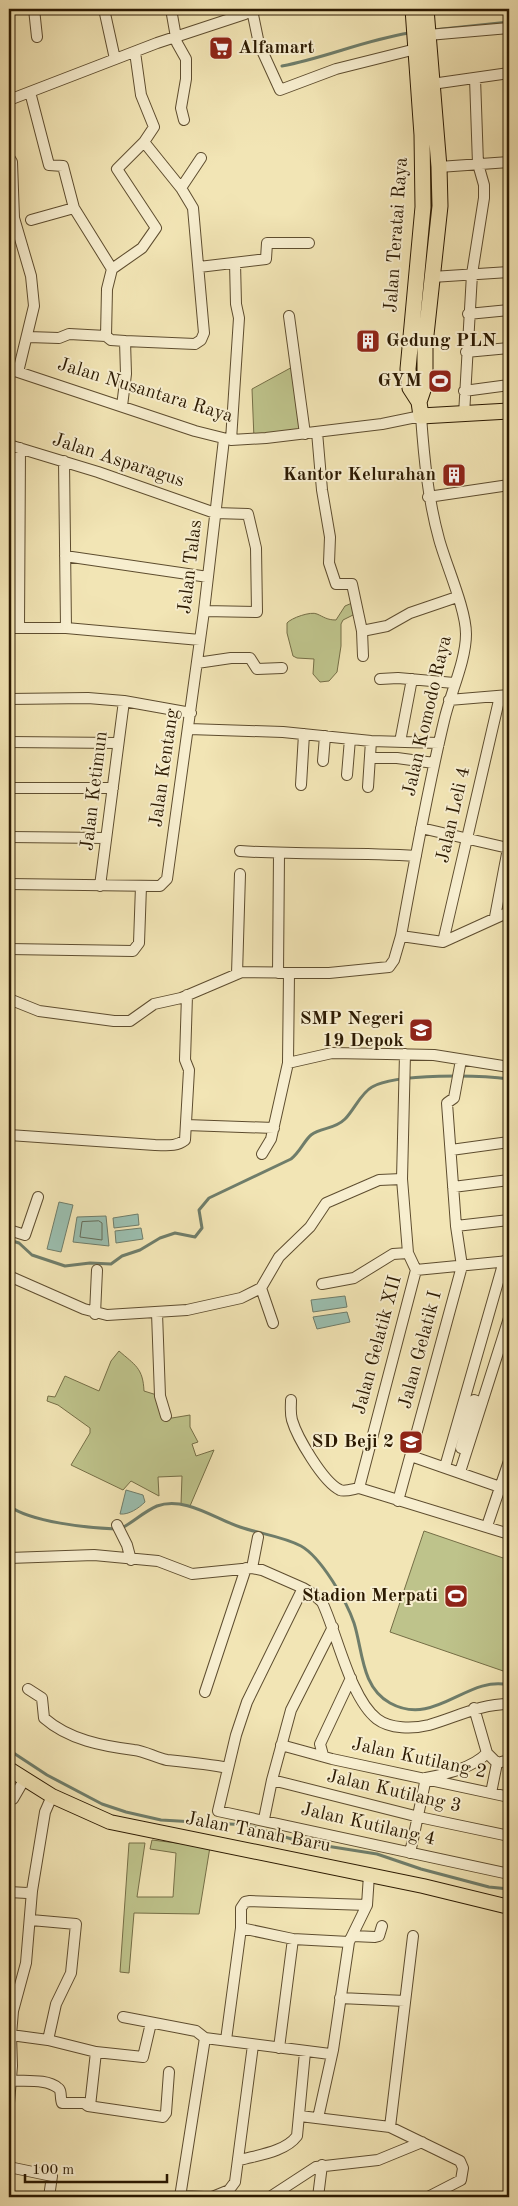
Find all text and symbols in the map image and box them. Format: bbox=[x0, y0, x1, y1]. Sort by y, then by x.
supermarket icon: Alfamart bbox=[208, 35, 234, 61]
place label: Alfamart bbox=[238, 39, 315, 58]
street label: Jalan Teratai Raya bbox=[382, 156, 412, 313]
building icon: Gedung PLN bbox=[355, 328, 381, 354]
place label: Gedung PLN bbox=[386, 332, 497, 351]
street label: Jalan Nusantara Raya bbox=[55, 355, 236, 427]
sports icon: GYM bbox=[427, 368, 453, 394]
place label: GYM bbox=[377, 372, 422, 391]
street label: Jalan Asparagus bbox=[50, 431, 186, 491]
building icon: Kantor Kelurahan bbox=[441, 462, 467, 488]
place label: Kantor Kelurahan bbox=[282, 466, 436, 485]
street label: Jalan Talas bbox=[176, 519, 206, 615]
street label: Jalan Komodo Raya bbox=[400, 633, 456, 798]
street label: Jalan Kentang bbox=[147, 707, 183, 829]
street label: Jalan Ketimun bbox=[78, 730, 112, 852]
street label: Jalan Leli 4 bbox=[434, 765, 474, 865]
place label: SMP Negeri 19 Depok bbox=[300, 1010, 404, 1051]
school or university icon: SMP Negeri 19 Depok bbox=[408, 1017, 434, 1043]
street label: Jalan Gelatik XII bbox=[350, 1274, 406, 1416]
street label: Jalan Gelatik I bbox=[396, 1289, 446, 1411]
school or university icon: SD Beji 2 bbox=[398, 1429, 424, 1455]
place label: SD Beji 2 bbox=[311, 1433, 394, 1452]
sports icon: Stadion Merpati bbox=[443, 1583, 469, 1609]
place label: Stadion Merpati bbox=[302, 1587, 438, 1606]
street label: Jalan Kutilang 2 bbox=[350, 1735, 488, 1783]
street label: Jalan Kutilang 3 bbox=[325, 1767, 463, 1817]
street label: Jalan Kutilang 4 bbox=[299, 1800, 437, 1850]
street label: Jalan Tanah Baru bbox=[184, 1810, 332, 1856]
scale bar bbox=[25, 2151, 168, 2183]
text: 100 m bbox=[32, 2163, 74, 2178]

